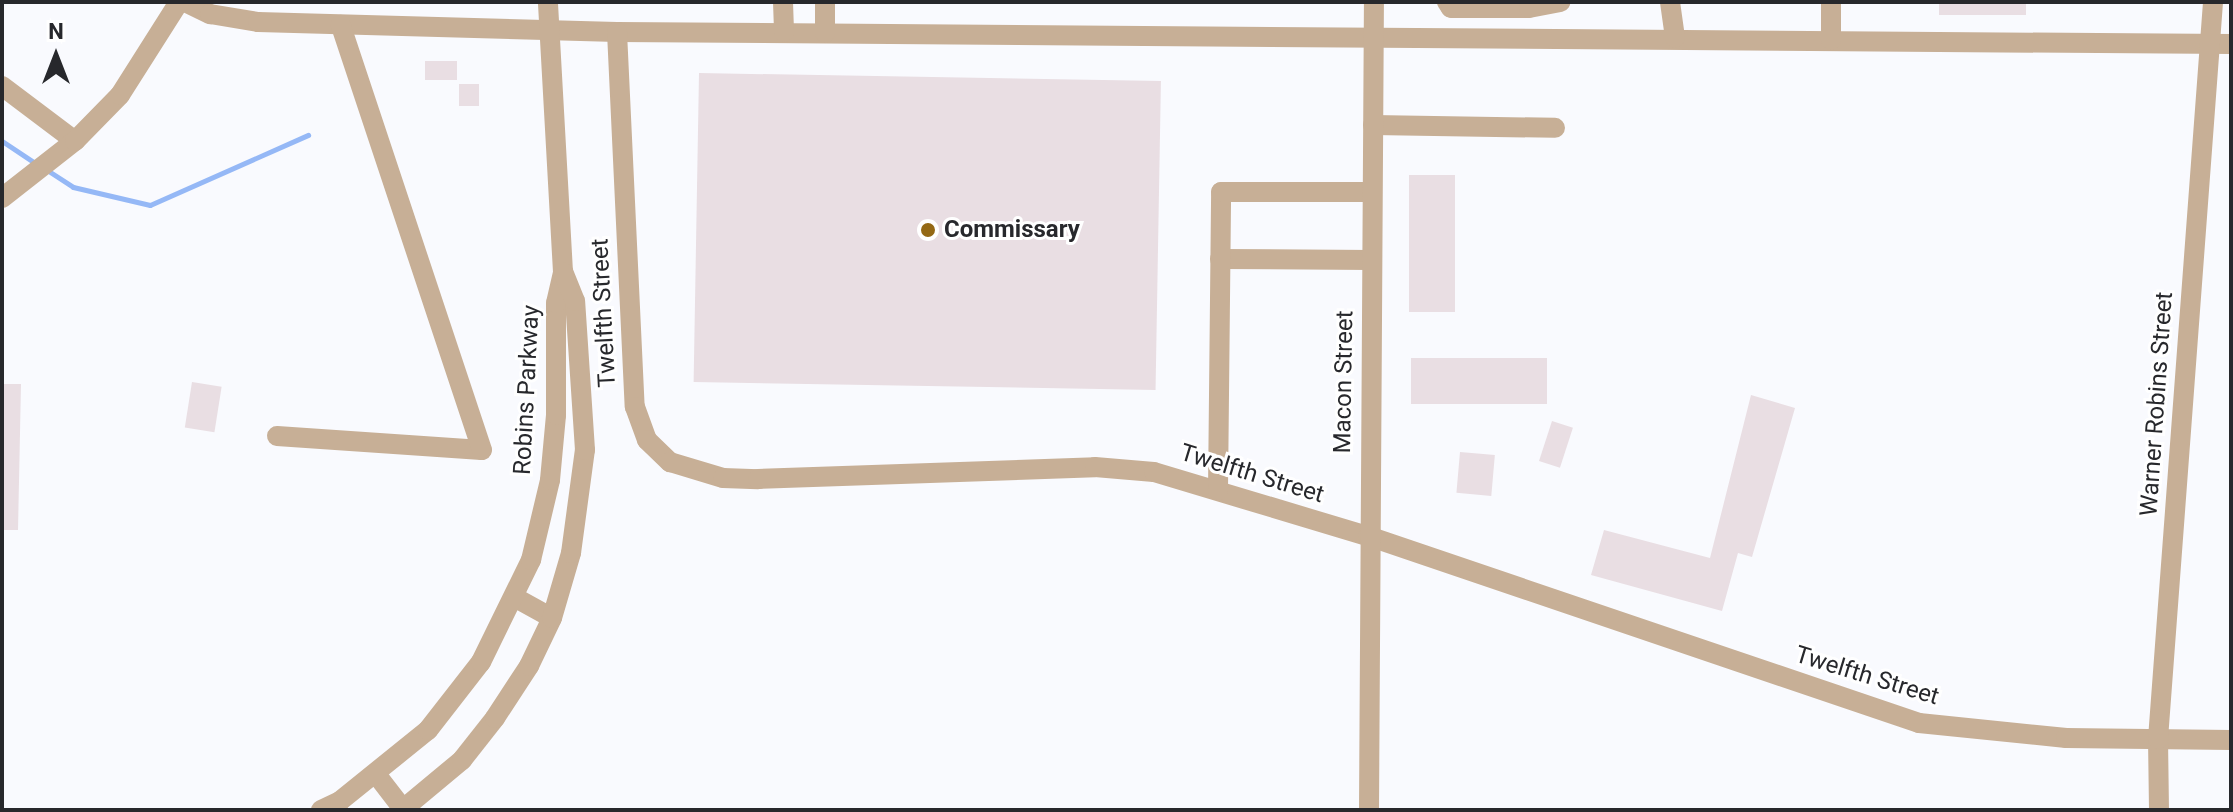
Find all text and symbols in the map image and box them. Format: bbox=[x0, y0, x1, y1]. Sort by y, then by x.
north arrow bbox=[16, 16, 96, 96]
text: N bbox=[48, 19, 64, 44]
place label: Commissary bbox=[944, 216, 1080, 244]
marker: Commissary bbox=[919, 221, 937, 239]
street label: Twelfth Street bbox=[586, 238, 622, 388]
street label: Warner Robins Street bbox=[2135, 291, 2179, 517]
street label: Robins Parkway bbox=[508, 304, 546, 476]
street label: Macon Street bbox=[1328, 310, 1360, 454]
street label: Twelfth Street bbox=[1177, 438, 1327, 510]
street label: Twelfth Street bbox=[1792, 640, 1942, 712]

